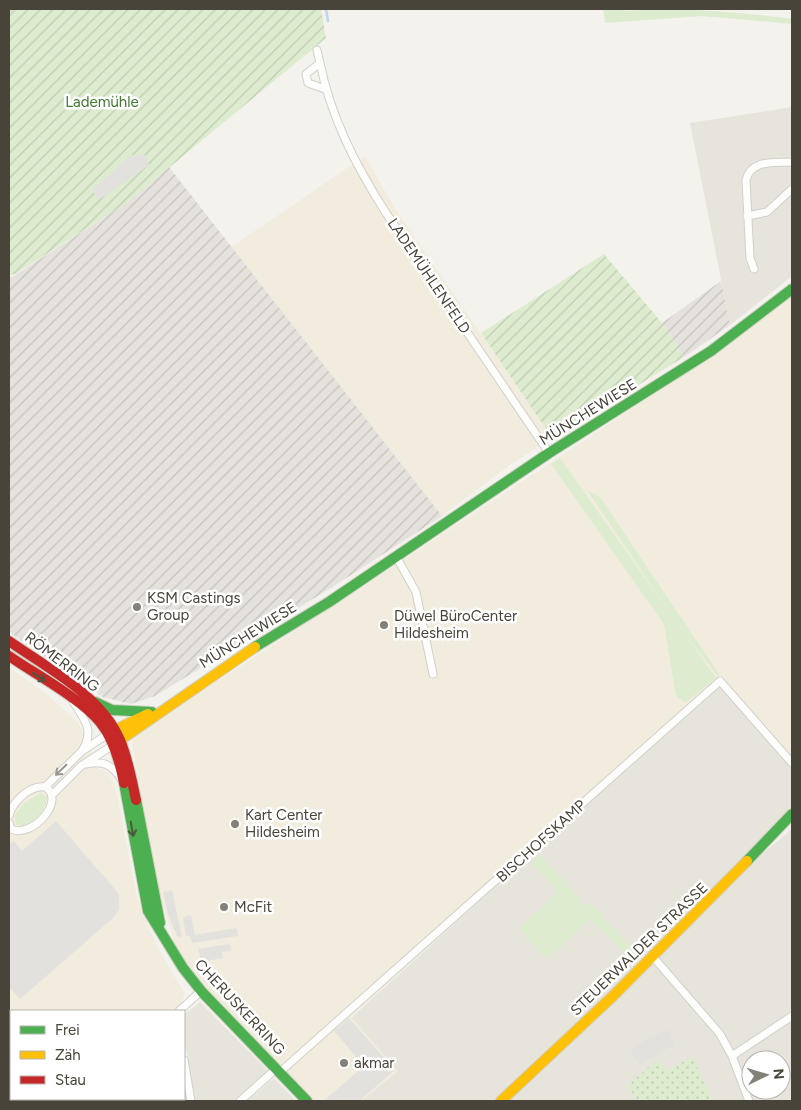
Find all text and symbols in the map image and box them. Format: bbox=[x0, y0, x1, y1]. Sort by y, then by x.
park label: Lademühle bbox=[65, 93, 139, 111]
street label: LADEMÜHLENFELD bbox=[384, 215, 474, 337]
street label: MÜNCHEWIESE bbox=[536, 375, 640, 449]
place label: KSM Castings Group bbox=[147, 589, 241, 624]
street label: MÜNCHEWIESE bbox=[196, 598, 300, 672]
marker: KSM Castings Group bbox=[131, 601, 143, 613]
place label: Düwel BüroCenter Hildesheim bbox=[394, 607, 517, 642]
marker: Düwel BüroCenter Hildesheim bbox=[378, 619, 390, 631]
street label: RÖMERRING bbox=[21, 628, 103, 696]
one-way arrow bbox=[32, 671, 46, 682]
one-way arrow bbox=[55, 764, 68, 776]
street label: BISCHOFSKAMP bbox=[493, 796, 590, 886]
place label: Kart Center Hildesheim bbox=[245, 806, 322, 841]
marker: Kart Center Hildesheim bbox=[229, 818, 241, 830]
one-way arrow bbox=[127, 821, 137, 837]
street label: STEUERWALDER STRASSE bbox=[567, 879, 711, 1019]
place label: McFit bbox=[234, 898, 272, 916]
marker: McFit bbox=[218, 901, 230, 913]
street label: CHERUSKERRING bbox=[191, 955, 289, 1059]
legend bbox=[10, 1010, 185, 1100]
text: Frei bbox=[55, 1021, 80, 1039]
text: Zäh bbox=[55, 1046, 81, 1064]
north arrow bbox=[741, 1050, 791, 1100]
place label: akmar bbox=[354, 1054, 394, 1072]
marker: akmar bbox=[338, 1057, 350, 1069]
text: N bbox=[770, 1068, 787, 1080]
text: Stau bbox=[55, 1071, 86, 1089]

